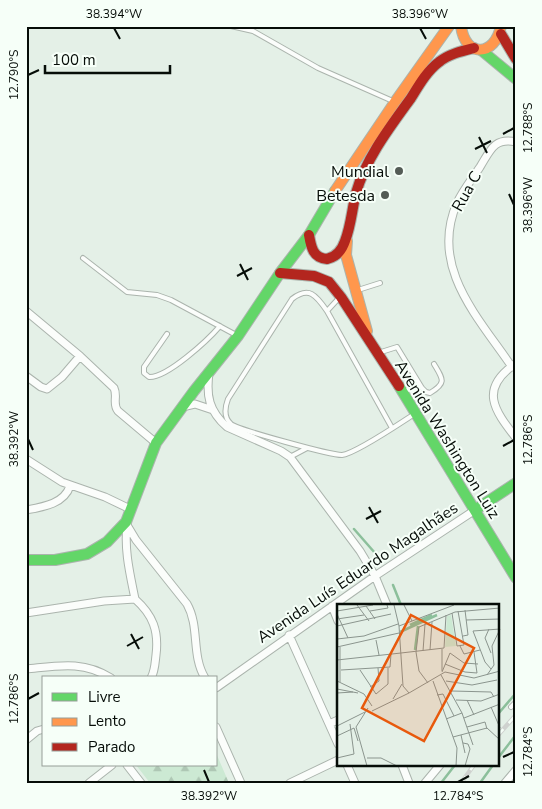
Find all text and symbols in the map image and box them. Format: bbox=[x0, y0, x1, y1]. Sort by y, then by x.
text: 38.394°W bbox=[86, 6, 142, 22]
text: 38.396°W bbox=[392, 6, 448, 22]
scale bar bbox=[45, 42, 170, 74]
text: 12.790°S bbox=[6, 50, 22, 100]
text: 100 m bbox=[52, 50, 96, 70]
text: 12.788°S bbox=[520, 103, 536, 153]
place label: Mundial bbox=[331, 161, 389, 183]
marker: Mundial bbox=[393, 165, 405, 177]
street label: Rua C bbox=[447, 167, 487, 216]
text: 38.396°W bbox=[520, 177, 536, 233]
place label: Betesda bbox=[316, 185, 375, 207]
marker: Betesda bbox=[379, 189, 391, 201]
street label: Avenida Washington Luiz bbox=[389, 356, 505, 523]
text: 38.392°W bbox=[6, 411, 22, 467]
text: 12.786°S bbox=[520, 415, 536, 465]
street label: Avenida Luís Eduardo Magalhães bbox=[253, 497, 462, 649]
inset map bbox=[337, 604, 500, 766]
text: 12.786°S bbox=[6, 674, 22, 724]
legend bbox=[42, 676, 218, 766]
text: Livre bbox=[88, 687, 121, 707]
text: Lento bbox=[88, 711, 126, 731]
text: 12.784°S bbox=[520, 727, 536, 777]
text: Parado bbox=[88, 737, 135, 757]
text: 38.392°W bbox=[181, 788, 237, 804]
text: 12.784°S bbox=[433, 788, 483, 804]

